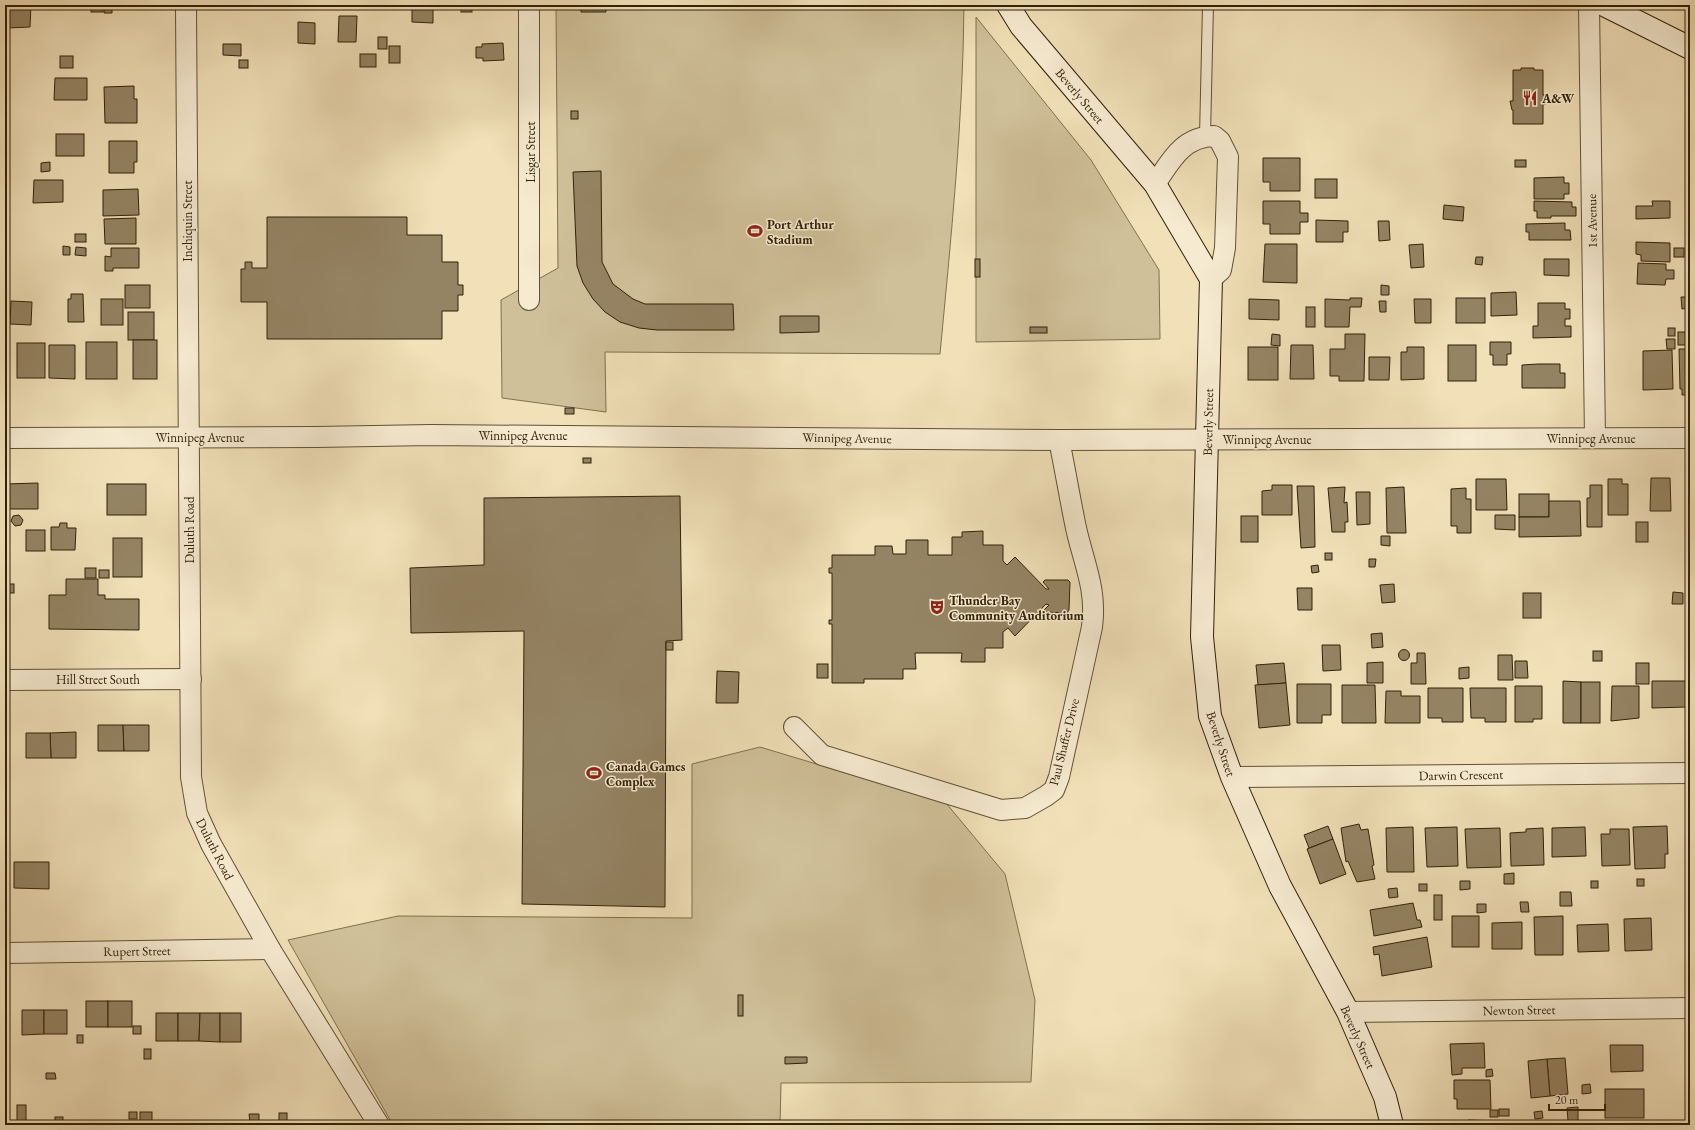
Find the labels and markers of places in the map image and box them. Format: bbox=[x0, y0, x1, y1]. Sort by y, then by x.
restaurant icon: A&W bbox=[1521, 89, 1539, 107]
place label: A&W bbox=[1541, 90, 1575, 107]
place label: Port Arthur Stadium bbox=[767, 216, 834, 248]
sports icon: Port Arthur Stadium bbox=[746, 222, 764, 240]
place label: Thunder Bay Community Auditorium bbox=[949, 592, 1084, 624]
theatre icon: Thunder Bay Community Auditorium bbox=[928, 598, 946, 616]
place label: Canada Games Complex bbox=[606, 758, 686, 790]
sports icon: Canada Games Complex bbox=[585, 764, 603, 782]

